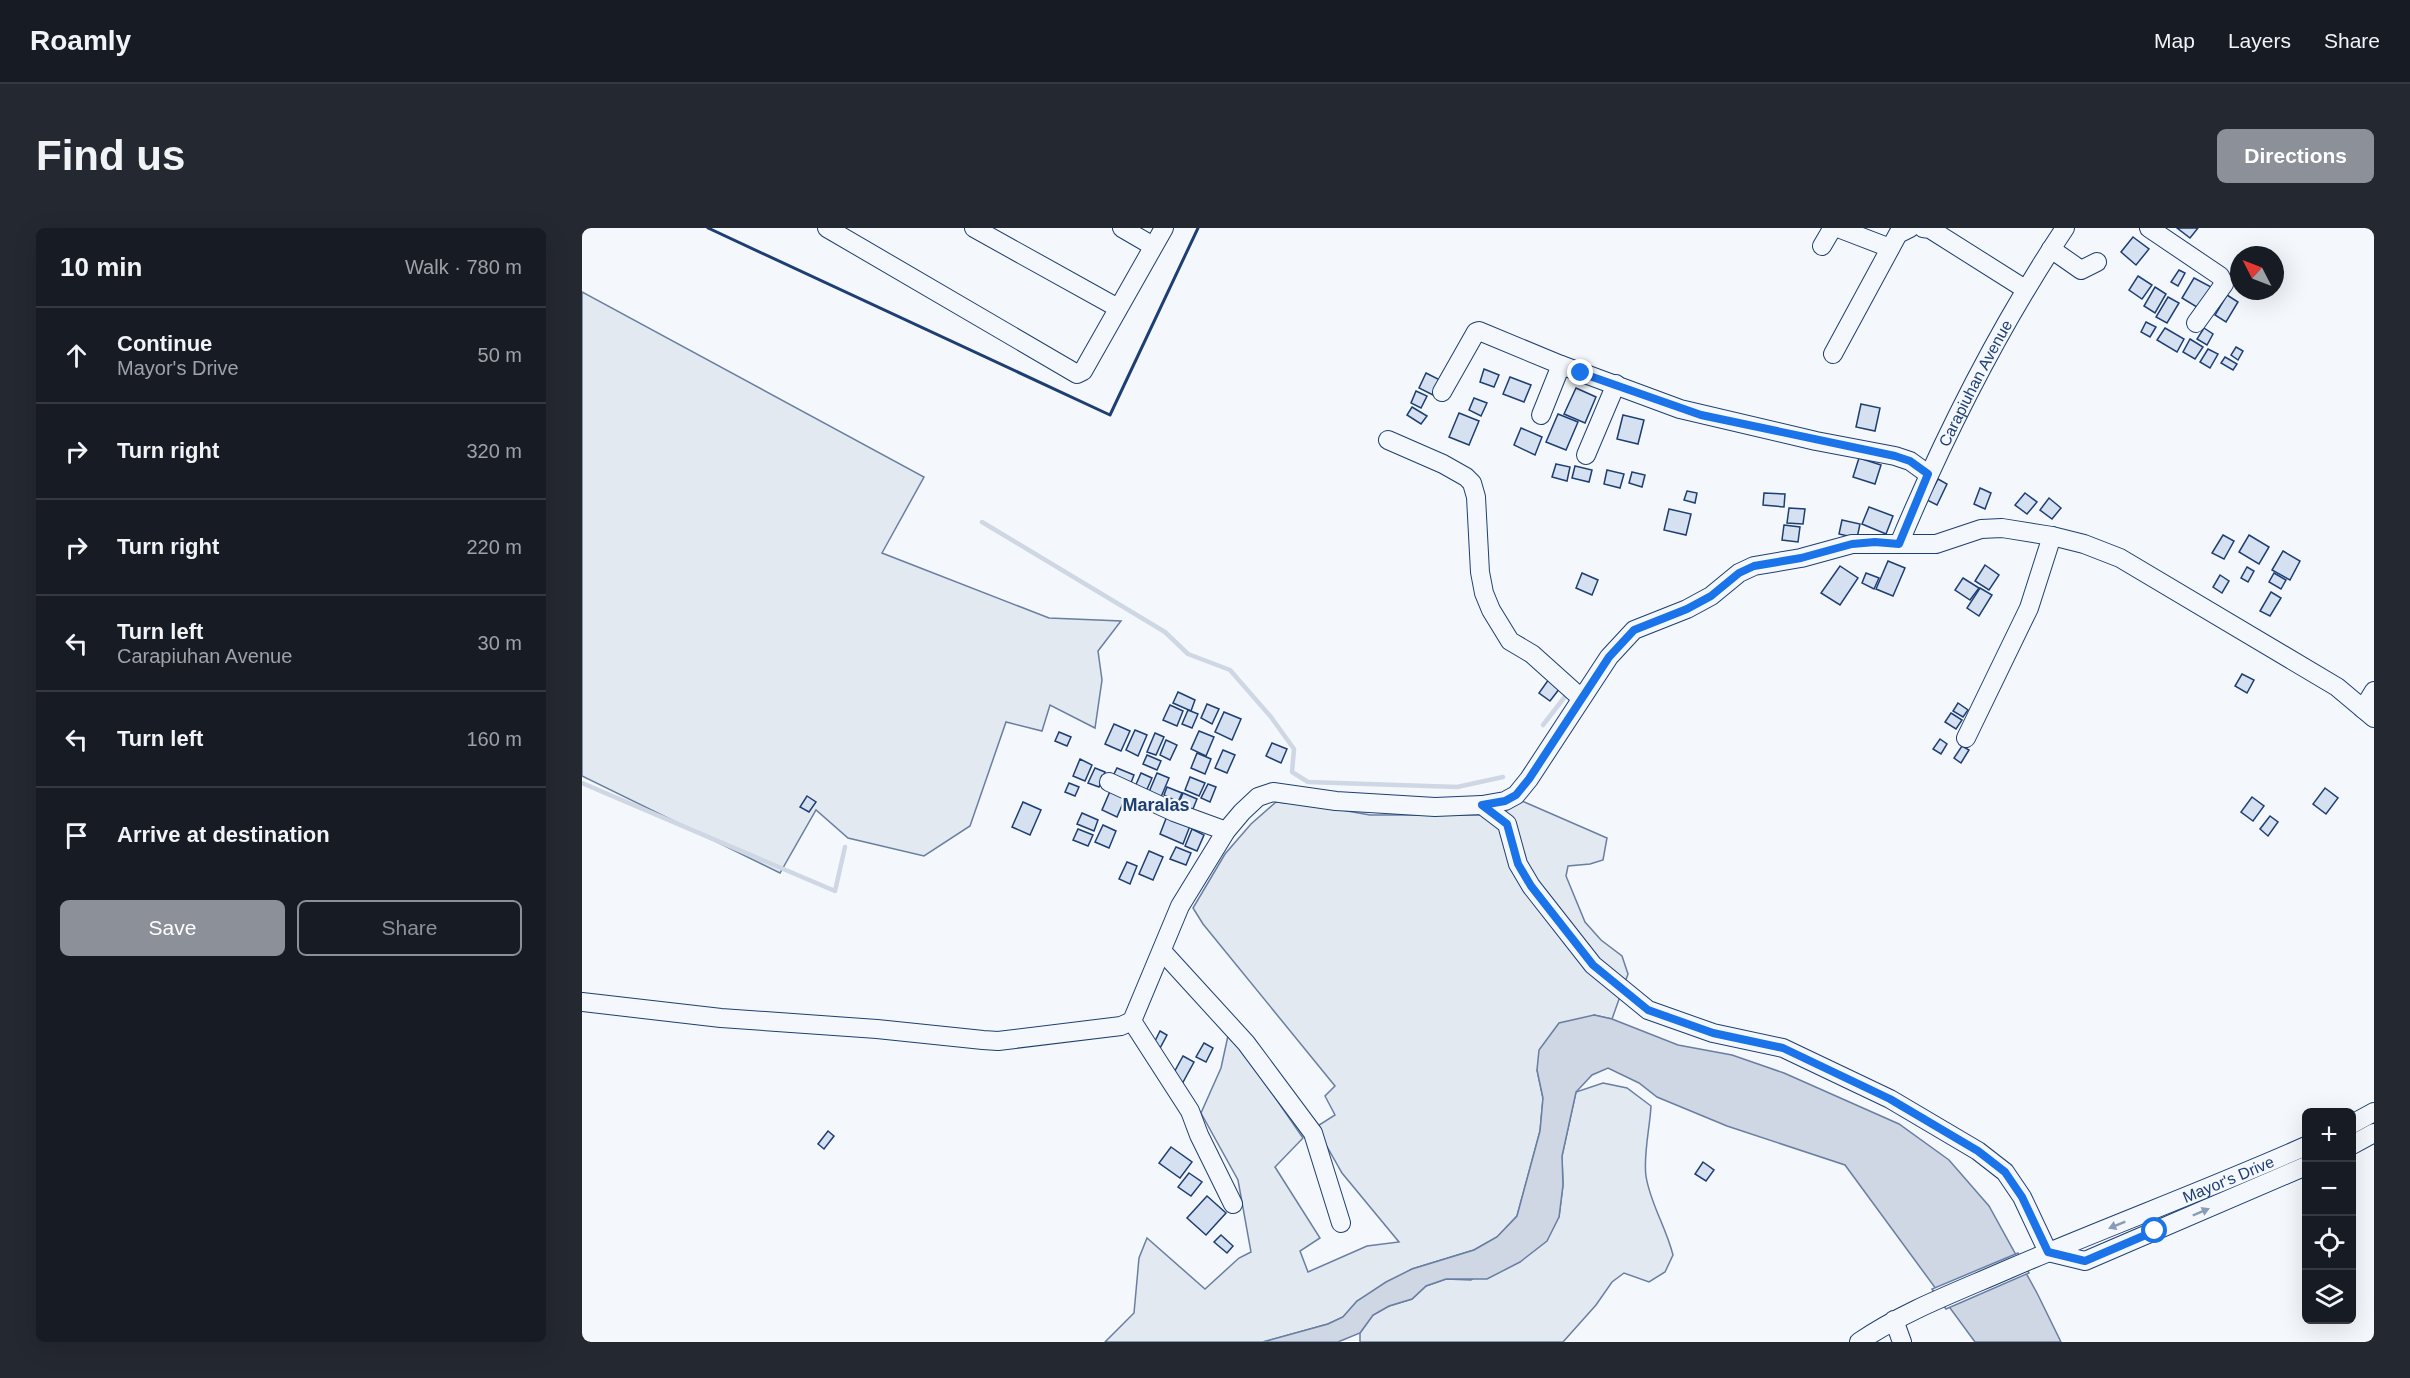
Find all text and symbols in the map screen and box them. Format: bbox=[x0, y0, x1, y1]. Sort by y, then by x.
text: Roamly bbox=[30, 25, 131, 56]
text: Map bbox=[2154, 29, 2195, 52]
text: Layers bbox=[2228, 29, 2291, 52]
text: Share bbox=[2324, 29, 2380, 52]
button: Directions bbox=[2217, 129, 2374, 183]
text: Find us bbox=[36, 132, 185, 179]
north arrow bbox=[2230, 246, 2284, 300]
text: 10 min bbox=[60, 252, 142, 282]
text: Walk · 780 m bbox=[405, 256, 522, 278]
street label: Carapiuhan Avenue bbox=[1936, 317, 2016, 449]
text: Continue bbox=[117, 331, 212, 356]
icon: ahead bbox=[60, 339, 93, 372]
text: 50 m bbox=[478, 344, 522, 366]
text: Mayor's Drive bbox=[117, 357, 239, 379]
route end bbox=[1567, 359, 1593, 385]
icon: right bbox=[60, 435, 93, 468]
text: Turn right bbox=[117, 438, 219, 463]
text: 320 m bbox=[466, 440, 522, 462]
icon: right bbox=[60, 531, 93, 564]
text: Turn right bbox=[117, 534, 219, 559]
text: 220 m bbox=[466, 536, 522, 558]
text: Turn left bbox=[117, 619, 203, 644]
icon: left bbox=[60, 627, 93, 660]
text: 30 m bbox=[478, 632, 522, 654]
text: Carapiuhan Avenue bbox=[117, 645, 292, 667]
icon: left bbox=[60, 723, 93, 756]
text: Turn left bbox=[117, 726, 203, 751]
text: 160 m bbox=[466, 728, 522, 750]
district label: Maralas bbox=[1122, 795, 1190, 815]
icon: arrive bbox=[60, 819, 93, 852]
text: Arrive at destination bbox=[117, 822, 330, 847]
button: Save bbox=[60, 900, 285, 956]
button: Share bbox=[297, 900, 522, 956]
map controls bbox=[2302, 1108, 2356, 1324]
button: + bbox=[2302, 1108, 2356, 1162]
street label: Mayor's Drive bbox=[2180, 1153, 2277, 1206]
button: − bbox=[2302, 1162, 2356, 1216]
one-way arrow bbox=[2192, 1207, 2210, 1216]
button: locate bbox=[2302, 1216, 2356, 1270]
route start bbox=[2141, 1217, 2167, 1243]
one-way arrow bbox=[2108, 1221, 2126, 1230]
button: layers bbox=[2302, 1270, 2356, 1324]

